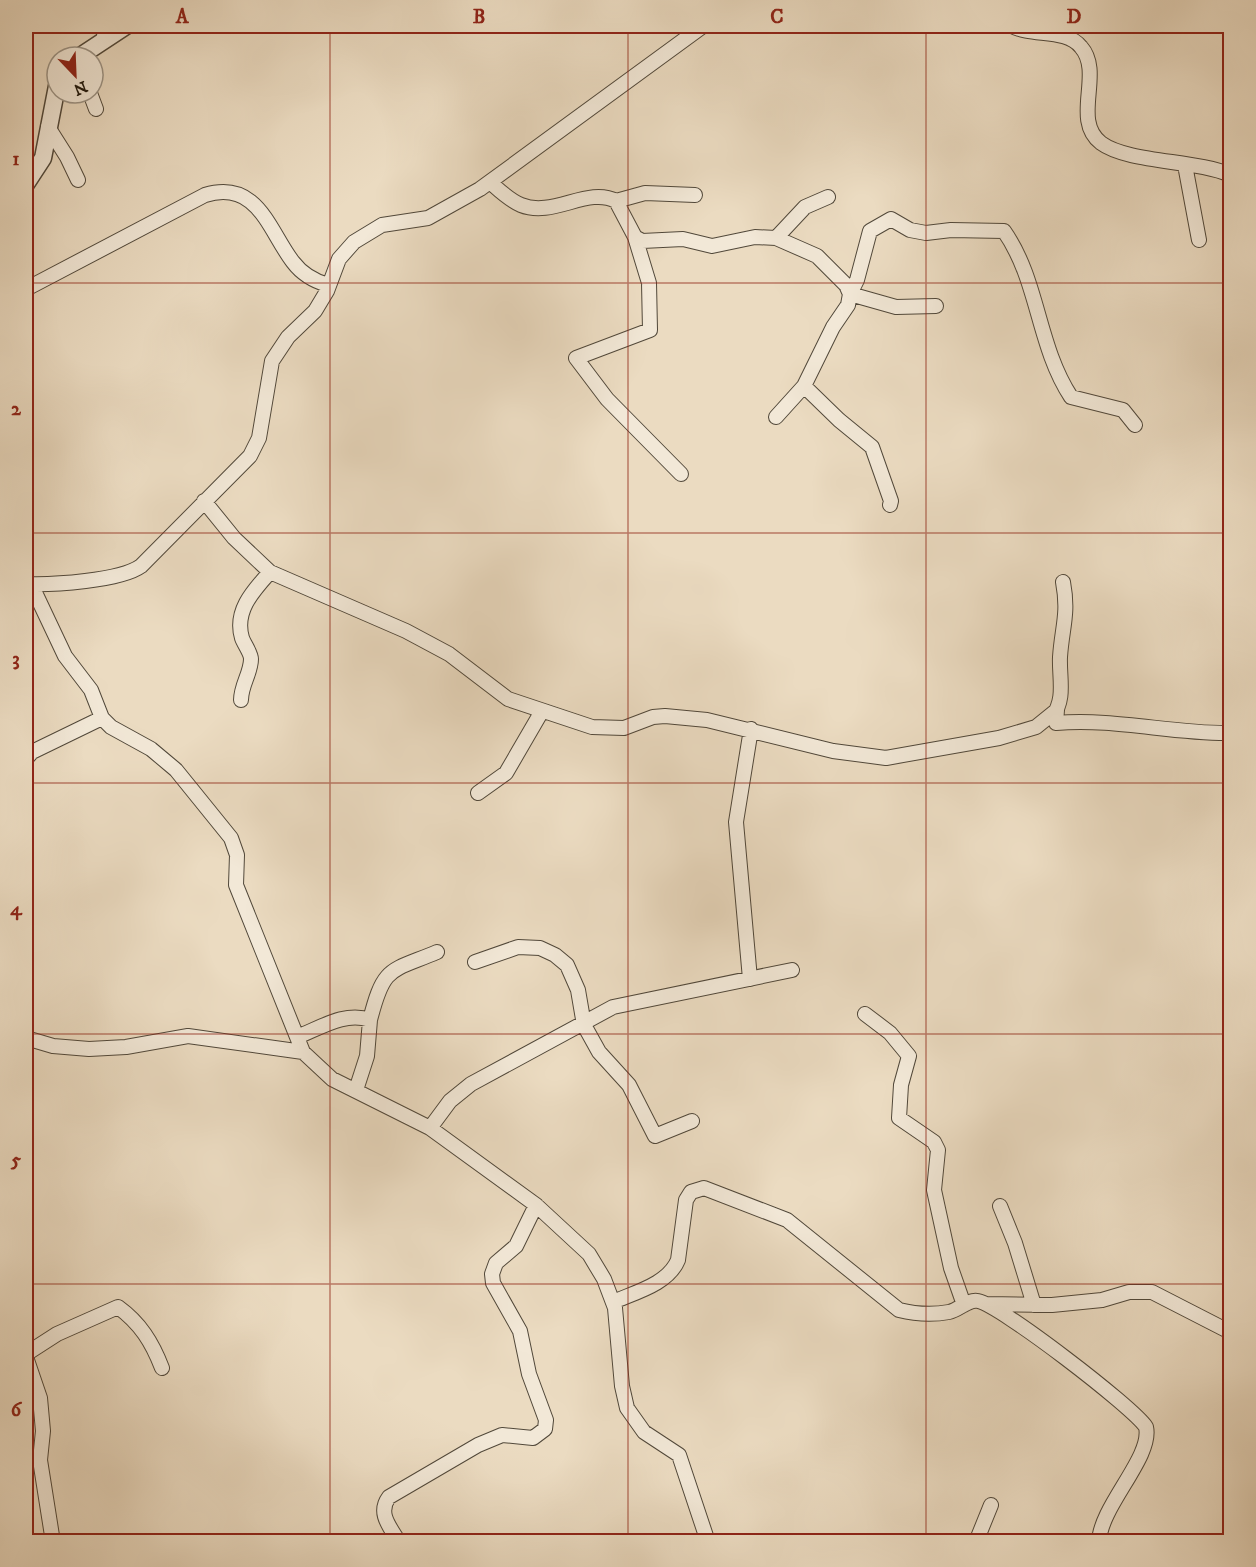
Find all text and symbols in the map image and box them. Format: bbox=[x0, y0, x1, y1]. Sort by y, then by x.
text: A bbox=[175, 5, 190, 30]
text: B bbox=[473, 5, 485, 30]
text: C bbox=[770, 5, 784, 30]
text: D bbox=[1067, 5, 1082, 30]
north arrow bbox=[45, 45, 105, 105]
text: N bbox=[71, 76, 90, 100]
text: 1 bbox=[12, 147, 20, 172]
text: 2 bbox=[11, 397, 22, 422]
text: 3 bbox=[12, 647, 20, 672]
text: 4 bbox=[10, 897, 23, 922]
text: 5 bbox=[10, 1148, 21, 1173]
text: 6 bbox=[11, 1398, 23, 1423]

